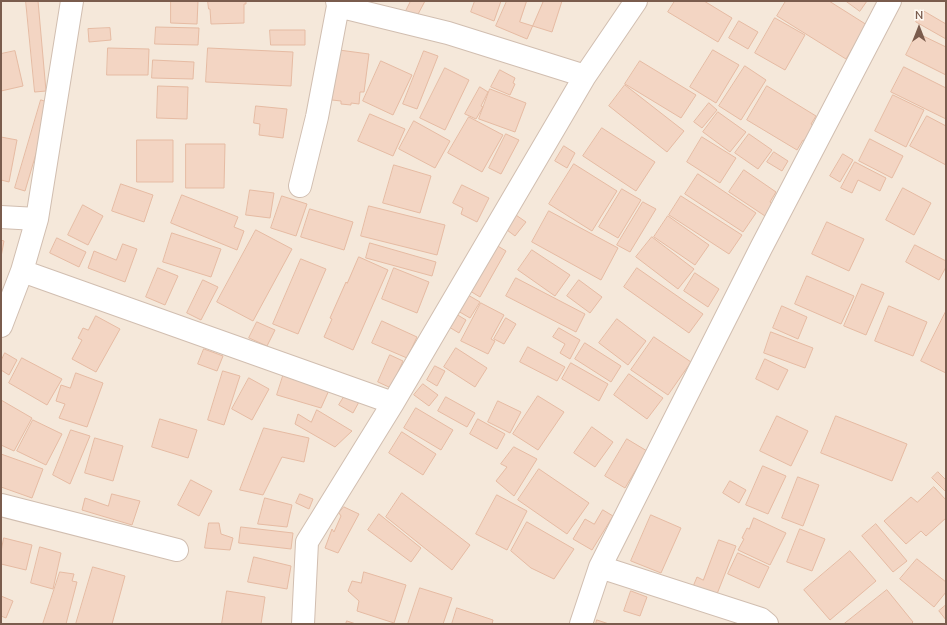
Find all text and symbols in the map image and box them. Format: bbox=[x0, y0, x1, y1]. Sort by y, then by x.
north arrow bbox=[899, 8, 939, 48]
text: N bbox=[915, 8, 923, 23]

